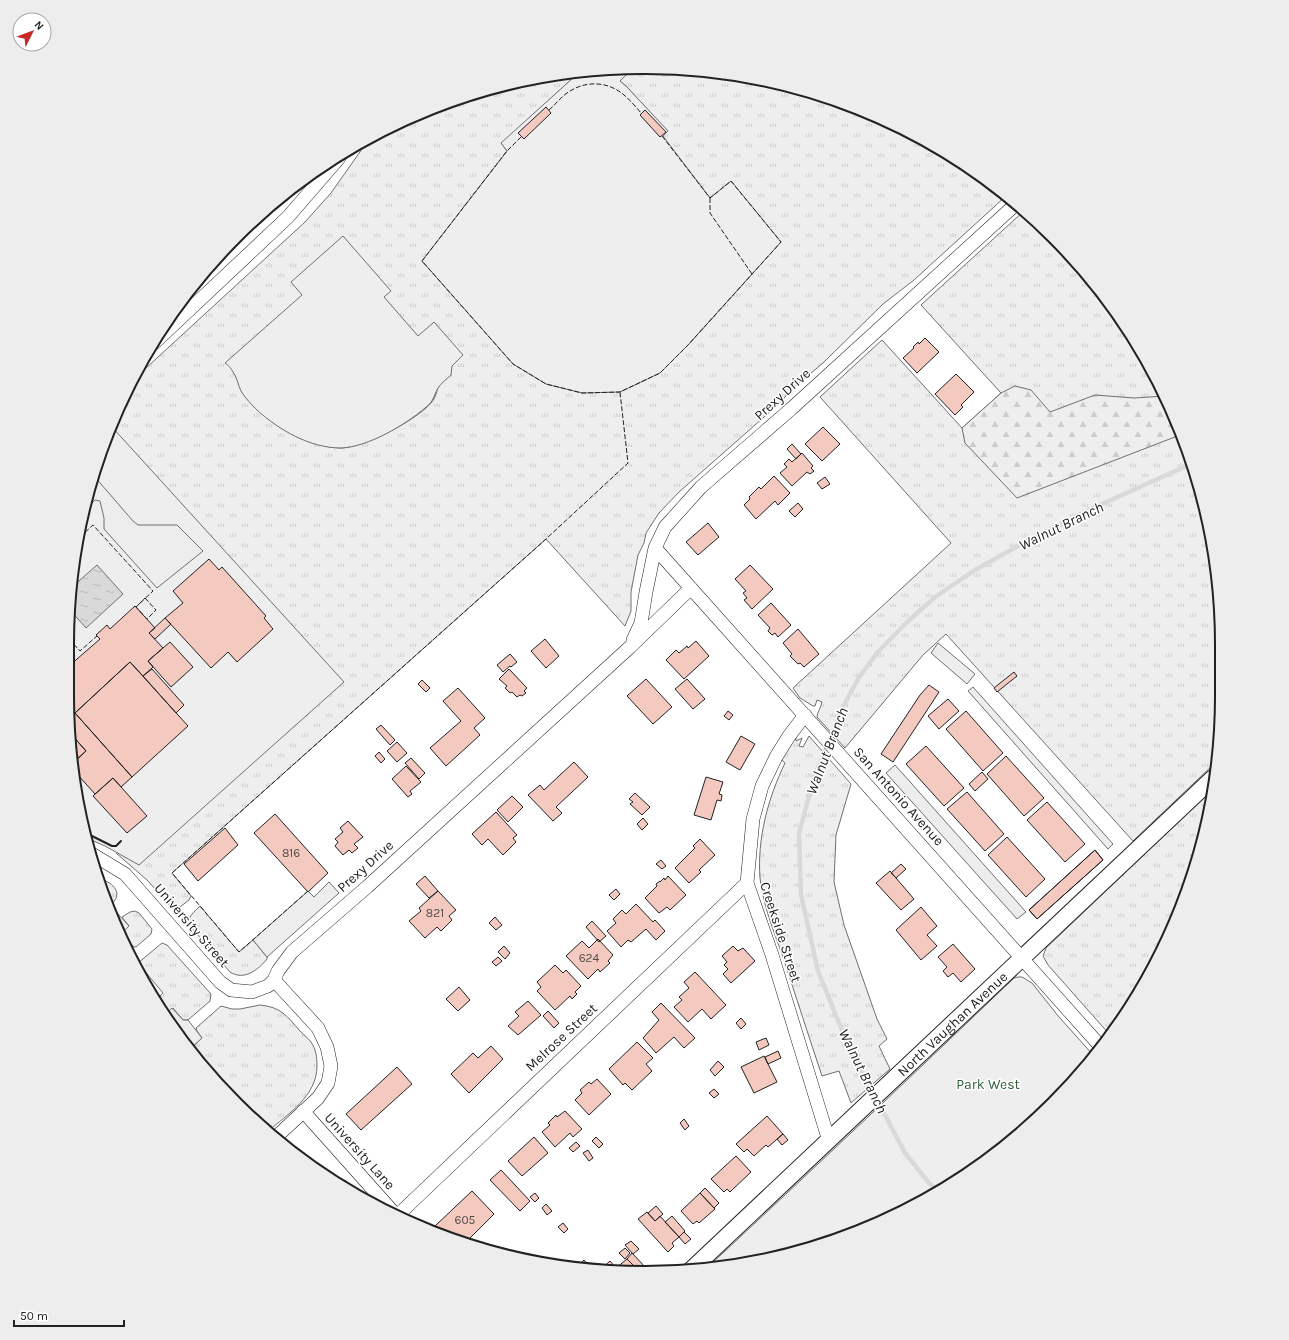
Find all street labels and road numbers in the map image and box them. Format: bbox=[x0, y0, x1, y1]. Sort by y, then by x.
street label: Prexy Drive bbox=[751, 365, 814, 424]
street label: San Antonio Avenue bbox=[850, 743, 947, 849]
street label: Prexy Drive bbox=[334, 837, 397, 896]
street label: University Street bbox=[150, 880, 233, 971]
street label: Creekside Street bbox=[756, 880, 805, 985]
street label: North Vaughan Avenue bbox=[894, 968, 1011, 1080]
street label: Melrose Street bbox=[522, 1000, 601, 1075]
street label: University Lane bbox=[321, 1109, 399, 1193]

